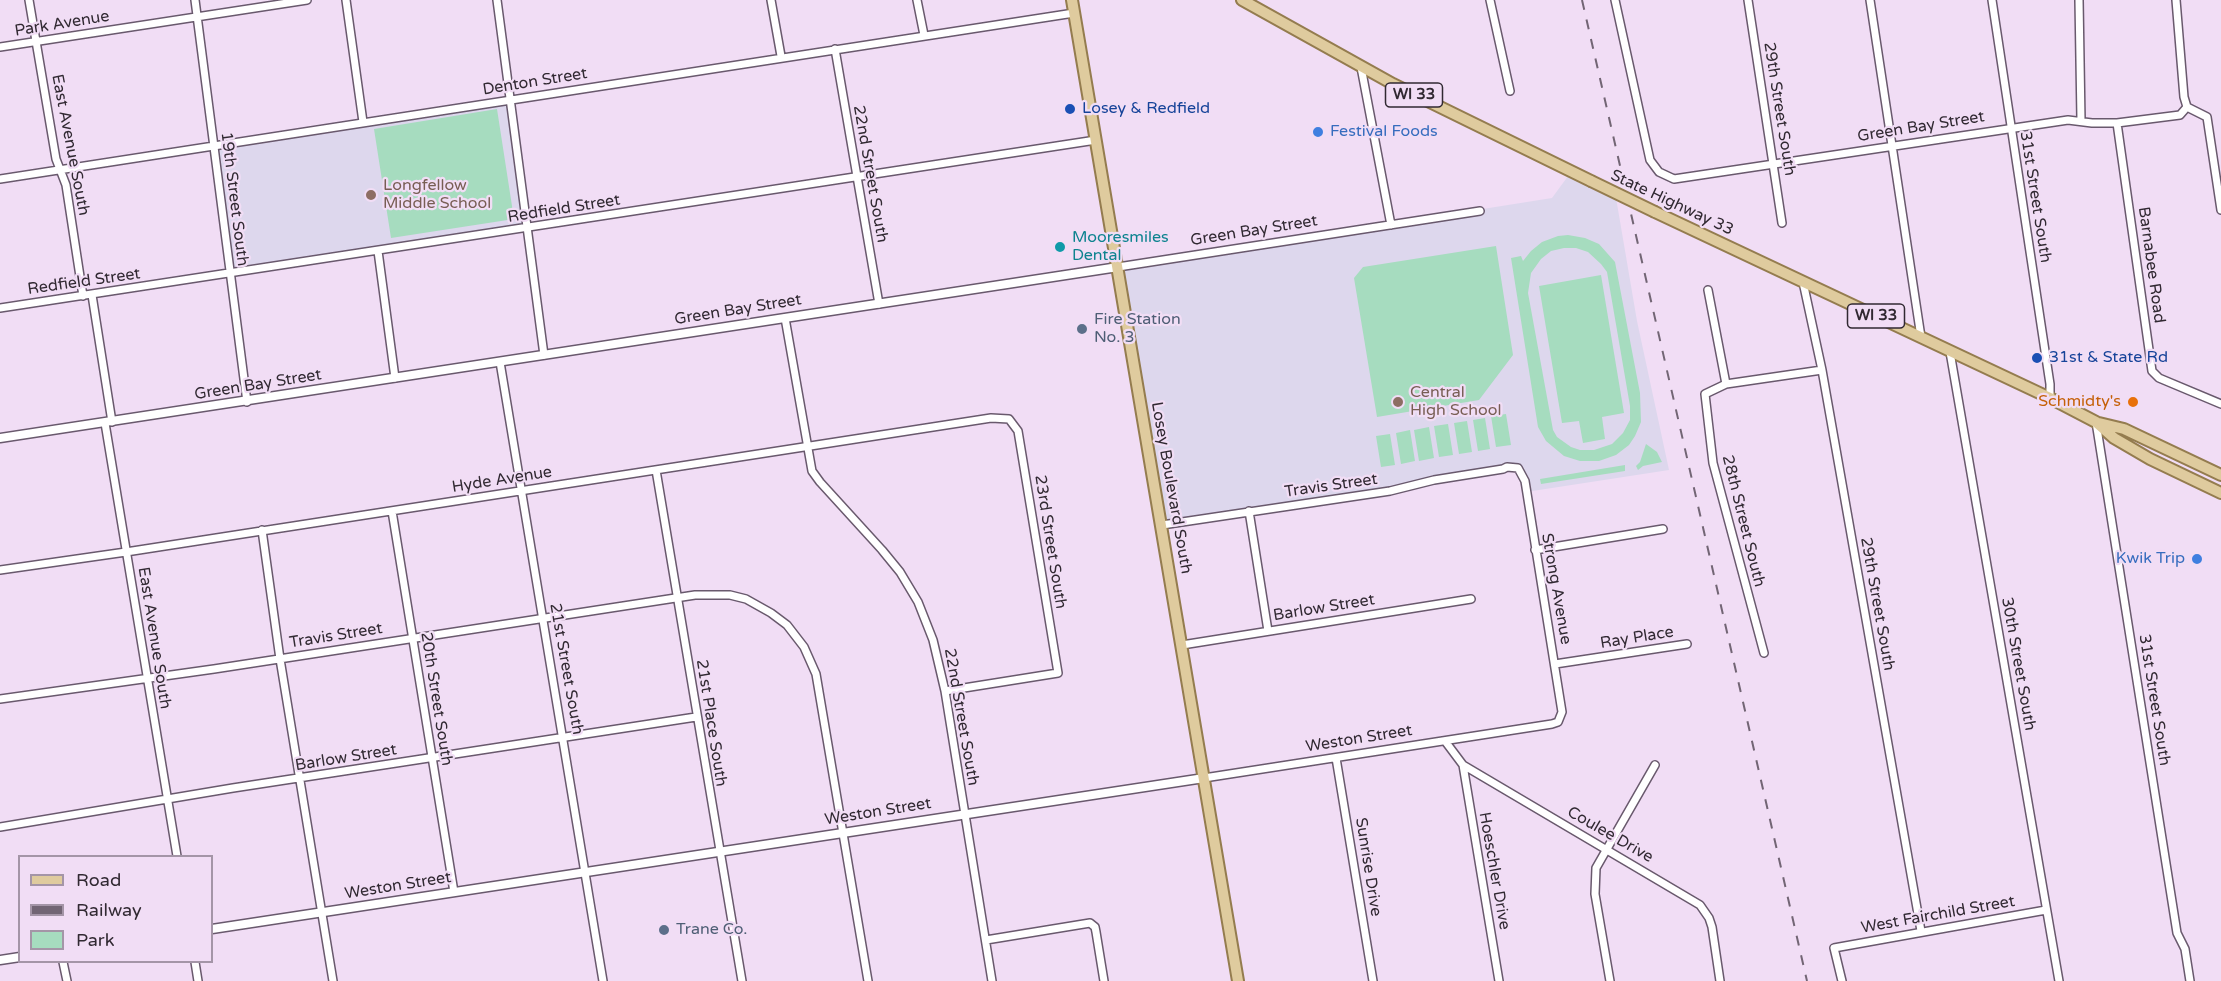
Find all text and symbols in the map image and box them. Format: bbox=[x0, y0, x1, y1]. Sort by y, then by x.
street label: Park Avenue bbox=[13, 7, 111, 41]
street label: 29th Street South bbox=[1759, 41, 1799, 177]
street label: Denton Street bbox=[481, 64, 589, 100]
street label: East Avenue South bbox=[47, 73, 93, 217]
road number: WI 33 bbox=[1386, 83, 1442, 107]
place label: Losey & Redfield bbox=[1082, 99, 1210, 119]
marker: Losey & Redfield bbox=[1063, 102, 1077, 116]
street label: 22nd Street South bbox=[848, 104, 892, 244]
street label: Green Bay Street bbox=[1856, 107, 1986, 147]
place label: Festival Foods bbox=[1330, 122, 1438, 142]
marker: Festival Foods bbox=[1311, 125, 1325, 139]
street label: 31st Street South bbox=[2015, 130, 2055, 264]
street label: 19th Street South bbox=[216, 131, 252, 267]
street label: State Highway 33 bbox=[1607, 166, 1737, 240]
place label: Longfellow Middle School bbox=[383, 176, 491, 214]
marker: Longfellow Middle School bbox=[364, 188, 378, 202]
street label: Redfield Street bbox=[506, 191, 622, 227]
street label: Barnabee Road bbox=[2133, 205, 2169, 325]
street label: Green Bay Street bbox=[1189, 211, 1319, 251]
place label: Mooresmiles Dental bbox=[1072, 228, 1169, 266]
marker: Mooresmiles Dental bbox=[1053, 240, 1067, 254]
street label: Redfield Street bbox=[26, 265, 142, 299]
street label: Green Bay Street bbox=[673, 290, 803, 330]
road number: WI 33 bbox=[1848, 304, 1904, 328]
place label: Fire Station No. 3 bbox=[1094, 310, 1181, 348]
marker: Fire Station No. 3 bbox=[1075, 322, 1089, 336]
place label: 31st & State Rd bbox=[2049, 348, 2168, 368]
marker: 31st & State Rd bbox=[2030, 351, 2044, 365]
street label: Green Bay Street bbox=[193, 365, 323, 405]
place label: Central High School bbox=[1410, 383, 1501, 421]
place label: Schmidty's bbox=[2038, 392, 2121, 412]
marker: Central High School bbox=[1391, 395, 1405, 409]
marker: Schmidty's bbox=[2126, 395, 2140, 409]
street label: Losey Boulevard South bbox=[1146, 400, 1196, 576]
street label: 28th Street South bbox=[1717, 453, 1769, 589]
street label: Hyde Avenue bbox=[451, 463, 553, 497]
street label: Travis Street bbox=[1283, 470, 1379, 502]
street label: 23rd Street South bbox=[1030, 474, 1070, 610]
street label: Strong Avenue bbox=[1537, 532, 1575, 646]
street label: 29th Street South bbox=[1856, 536, 1898, 672]
place label: Kwik Trip bbox=[2116, 549, 2185, 569]
marker: Kwik Trip bbox=[2190, 552, 2204, 566]
street label: East Avenue South bbox=[133, 566, 175, 710]
street label: Barlow Street bbox=[1272, 591, 1376, 625]
street label: 30th Street South bbox=[1997, 596, 2039, 732]
street label: 21st Street South bbox=[545, 602, 587, 736]
street label: Travis Street bbox=[288, 619, 384, 653]
street label: Ray Place bbox=[1599, 623, 1675, 653]
street label: 20th Street South bbox=[416, 631, 456, 767]
street label: 31st Street South bbox=[2134, 633, 2174, 767]
street label: 22nd Street South bbox=[939, 647, 983, 787]
street label: 21st Place South bbox=[691, 658, 731, 788]
street label: Weston Street bbox=[1304, 721, 1414, 757]
street label: Barlow Street bbox=[294, 741, 398, 775]
street label: Weston Street bbox=[823, 794, 933, 830]
street label: Coulee Drive bbox=[1564, 803, 1656, 867]
street label: Hoeschler Drive bbox=[1474, 811, 1514, 931]
street label: Sunrise Drive bbox=[1351, 816, 1385, 918]
legend bbox=[18, 855, 213, 963]
street label: Weston Street bbox=[343, 868, 453, 904]
text: Road bbox=[76, 869, 121, 891]
street label: West Fairchild Street bbox=[1860, 892, 2016, 938]
text: Railway bbox=[76, 899, 142, 921]
place label: Trane Co. bbox=[676, 920, 747, 940]
marker: Trane Co. bbox=[657, 923, 671, 937]
text: Park bbox=[76, 929, 114, 951]

